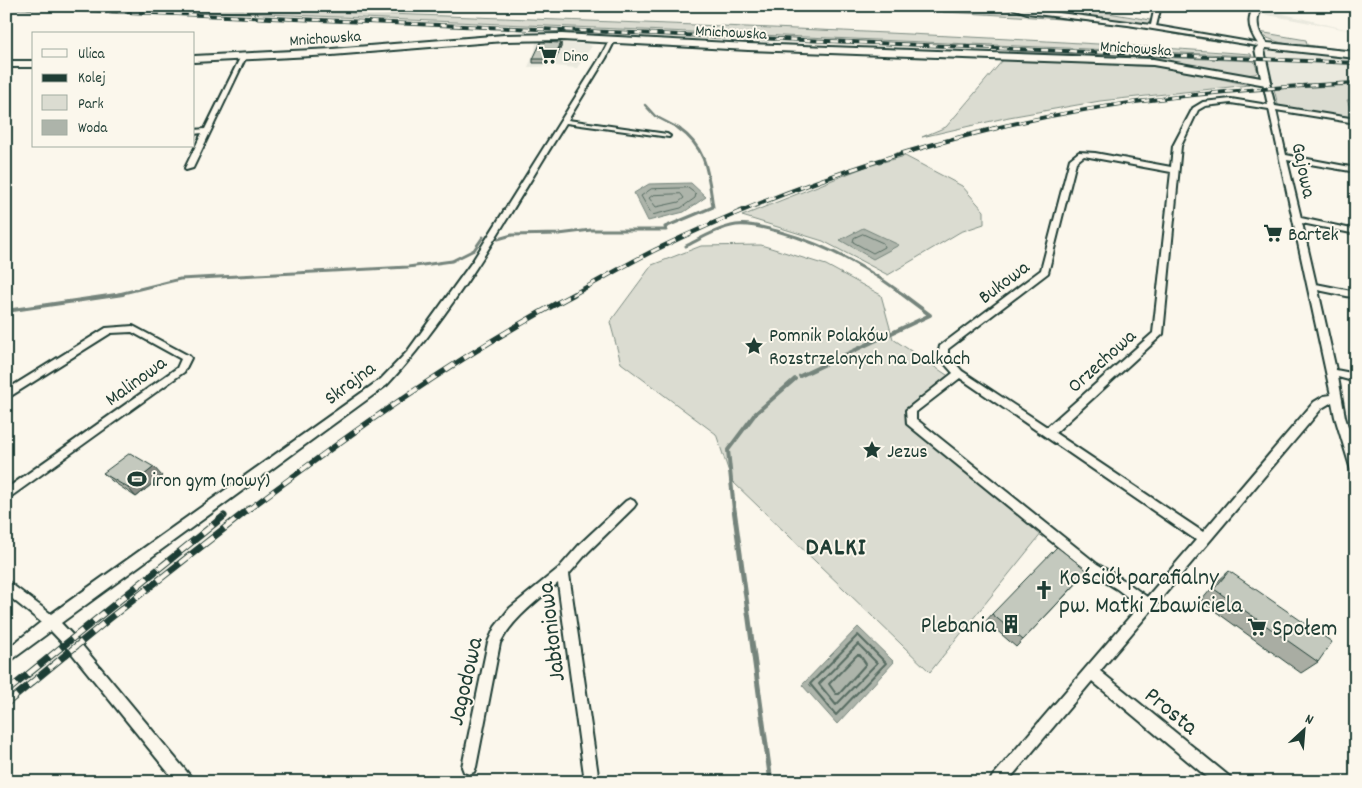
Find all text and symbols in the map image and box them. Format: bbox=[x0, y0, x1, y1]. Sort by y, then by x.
street label: Mnichowska bbox=[694, 20, 768, 47]
street label: Mnichowska bbox=[289, 25, 362, 53]
legend bbox=[32, 32, 195, 148]
street label: Mnichowska bbox=[1099, 36, 1173, 64]
text: Ulica bbox=[78, 44, 106, 66]
supermarket icon: Dino bbox=[537, 44, 559, 66]
place label: Dino bbox=[563, 46, 589, 69]
text: Kolej bbox=[78, 68, 106, 90]
text: Park bbox=[78, 94, 104, 116]
text: Woda bbox=[78, 118, 108, 140]
street label: Gajowa bbox=[1283, 140, 1322, 201]
supermarket icon: Bartek bbox=[1262, 222, 1284, 244]
place label: Bartek bbox=[1288, 222, 1339, 250]
street label: Bukowa bbox=[973, 255, 1037, 312]
place label: Pomnik Polaków Rozstrzelonych na Dalkach bbox=[769, 323, 970, 374]
street label: Orzechowa bbox=[1063, 323, 1144, 401]
place icon: Pomnik Polaków Rozstrzelonych na Dalkach bbox=[743, 335, 765, 357]
street label: Malinowa bbox=[100, 350, 174, 414]
street label: Skrajna bbox=[319, 355, 383, 413]
place icon: Jezus bbox=[861, 439, 883, 461]
place label: Jezus bbox=[887, 439, 928, 467]
sports icon: iron gym (nowy) bbox=[126, 468, 148, 490]
place label: iron gym (nowy) bbox=[152, 468, 270, 496]
district label: DALKI bbox=[805, 531, 867, 567]
place label: Kościół parafialny pw. Matki Zbawiciela bbox=[1059, 562, 1243, 624]
street label: Jabłoniowa bbox=[530, 579, 576, 683]
church icon: Kościół parafialny pw. Matki Zbawiciela bbox=[1033, 579, 1055, 601]
place label: Plebania bbox=[920, 610, 997, 644]
building icon: Plebania bbox=[1000, 613, 1022, 635]
place label: Społem bbox=[1272, 613, 1337, 647]
supermarket icon: Społem bbox=[1246, 616, 1268, 638]
street label: Jagodowa bbox=[440, 633, 494, 729]
street label: Prosta bbox=[1136, 680, 1205, 745]
north arrow bbox=[1280, 706, 1330, 756]
text: N bbox=[1301, 710, 1316, 731]

